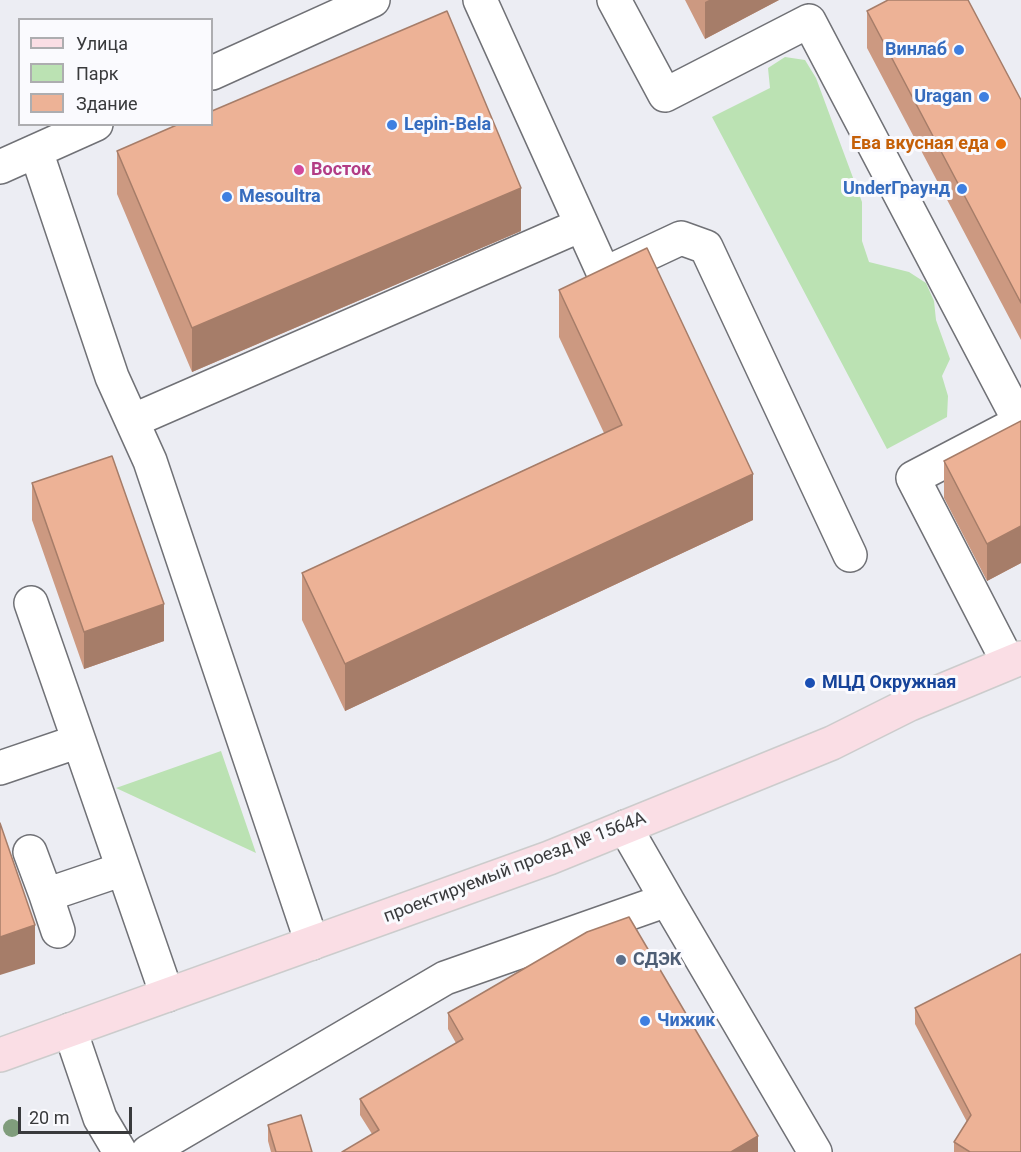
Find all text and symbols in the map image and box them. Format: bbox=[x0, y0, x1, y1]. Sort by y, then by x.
legend bbox=[18, 18, 213, 126]
text: Улица bbox=[76, 33, 128, 54]
place label: Винлаб bbox=[885, 39, 947, 61]
marker: Винлаб bbox=[952, 43, 966, 57]
text: Парк bbox=[76, 63, 118, 84]
place label: Uragan bbox=[914, 86, 972, 108]
marker: Uragan bbox=[977, 90, 991, 104]
text: Здание bbox=[76, 93, 138, 114]
place label: Lepin-Bela bbox=[404, 114, 491, 136]
marker: Lepin-Bela bbox=[385, 118, 399, 132]
place label: Ева вкусная еда bbox=[851, 133, 989, 155]
marker: Ева вкусная еда bbox=[994, 137, 1008, 151]
place label: Восток bbox=[311, 159, 371, 181]
marker: Восток bbox=[292, 163, 306, 177]
place label: UnderГраунд bbox=[843, 178, 950, 200]
marker: UnderГраунд bbox=[955, 182, 969, 196]
place label: Mesoultra bbox=[239, 186, 321, 208]
marker: Mesoultra bbox=[220, 190, 234, 204]
place label: МЦД Окружная bbox=[822, 672, 956, 694]
marker: МЦД Окружная bbox=[803, 676, 817, 690]
street label: проектируемый проезд № 1564А bbox=[381, 808, 649, 928]
place label: СДЭК bbox=[633, 949, 681, 971]
marker: СДЭК bbox=[614, 953, 628, 967]
place label: Чижик bbox=[657, 1010, 715, 1032]
marker: Чижик bbox=[638, 1014, 652, 1028]
scale bar bbox=[21, 1095, 135, 1133]
text: 20 m bbox=[29, 1107, 69, 1128]

